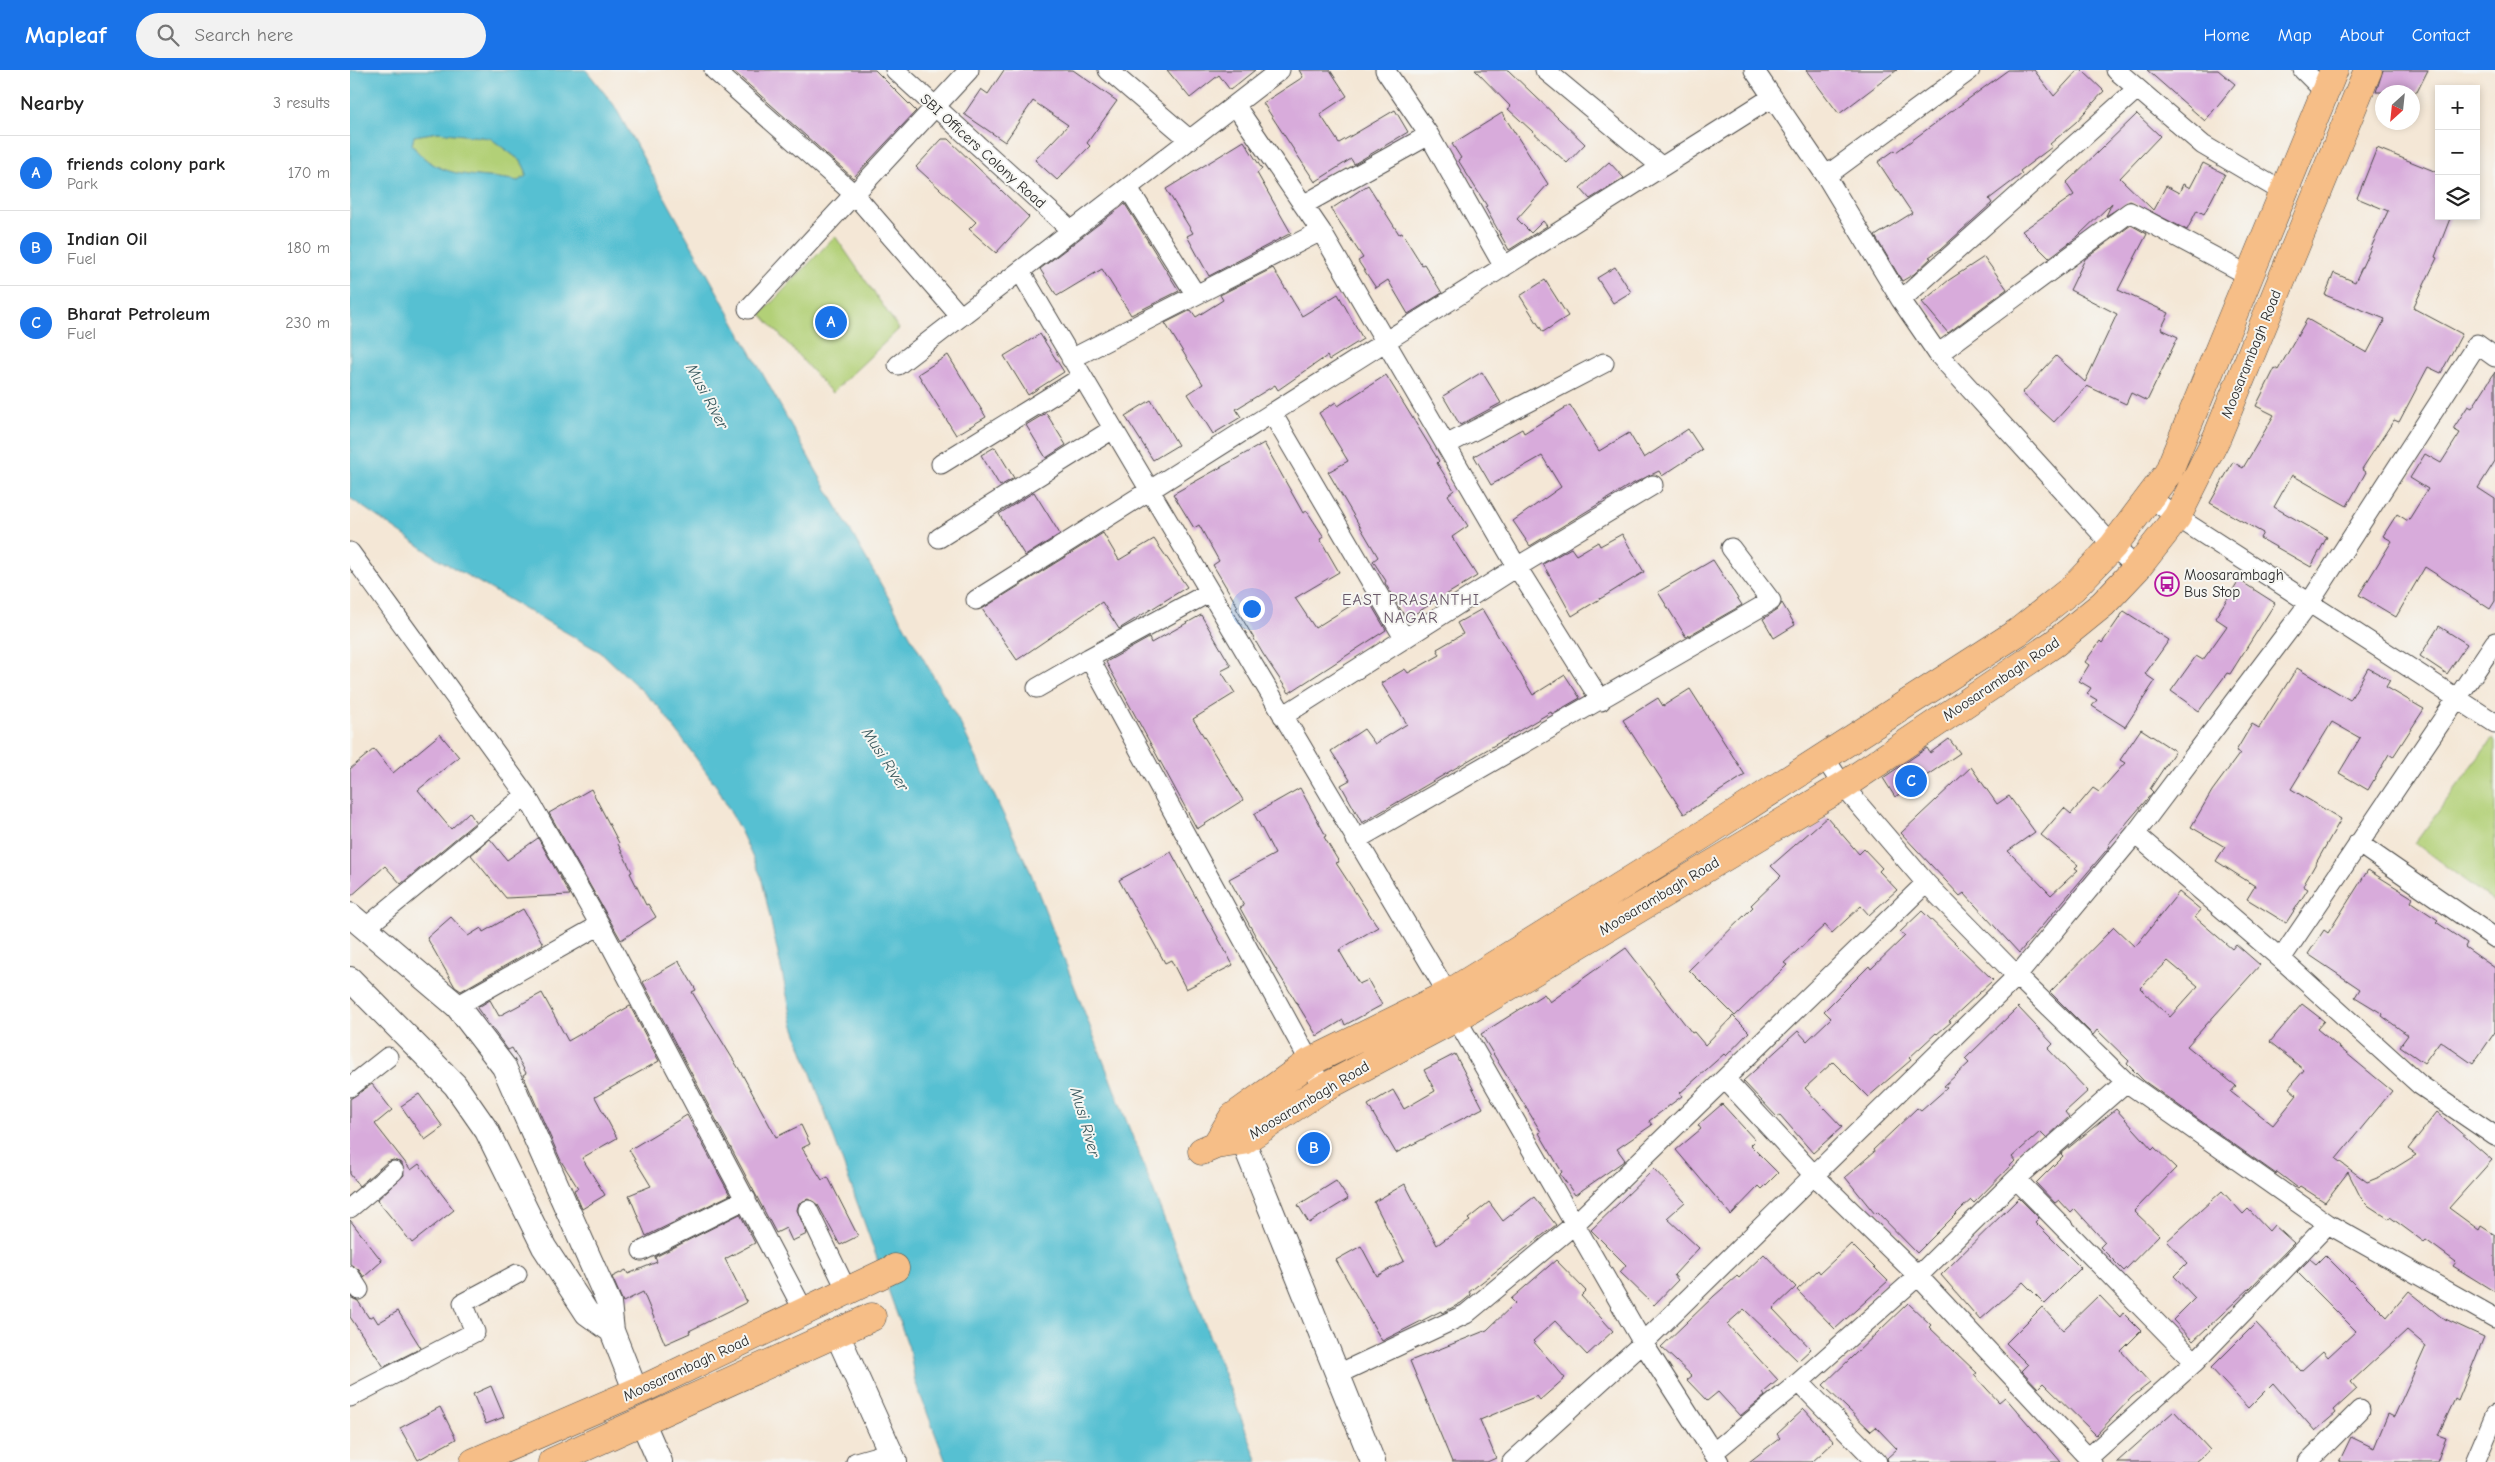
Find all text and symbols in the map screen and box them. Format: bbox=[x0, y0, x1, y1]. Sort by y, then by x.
search box bbox=[136, 13, 486, 58]
text: Mapleaf bbox=[25, 21, 106, 49]
icon: search bbox=[154, 21, 182, 49]
text: Search here bbox=[194, 24, 293, 46]
text: Home bbox=[2203, 25, 2250, 46]
text: Map bbox=[2278, 25, 2312, 46]
text: About bbox=[2340, 25, 2384, 46]
text: Contact bbox=[2412, 25, 2470, 46]
north arrow bbox=[2375, 85, 2420, 130]
map controls bbox=[2435, 85, 2480, 220]
button: + bbox=[2435, 85, 2480, 130]
street label: SBI Officers Colony Road bbox=[917, 90, 1049, 212]
text: Nearby bbox=[20, 91, 84, 115]
text: 3 results bbox=[273, 94, 330, 112]
button: − bbox=[2435, 130, 2480, 175]
text: friends colony park bbox=[67, 153, 225, 175]
text: A bbox=[32, 164, 40, 182]
text: 170 m bbox=[288, 164, 330, 182]
text: Park bbox=[67, 175, 98, 193]
button: layers bbox=[2435, 175, 2480, 220]
text: Indian Oil bbox=[67, 228, 148, 250]
text: B bbox=[31, 239, 41, 257]
text: 180 m bbox=[287, 239, 330, 257]
text: Fuel bbox=[67, 250, 96, 268]
street label: Moosarambagh Road bbox=[2217, 287, 2285, 421]
text: Bharat Petroleum bbox=[67, 303, 210, 325]
pin: A bbox=[815, 303, 847, 341]
text: C bbox=[31, 314, 41, 332]
text: 230 m bbox=[285, 314, 330, 332]
text: Fuel bbox=[67, 325, 96, 343]
water label: Musi River bbox=[682, 360, 732, 433]
place label: Moosarambagh Bus Stop bbox=[2184, 566, 2284, 601]
bus stop icon: Moosarambagh Bus Stop bbox=[2154, 571, 2180, 597]
district label: EAST PRASANTHI NAGAR bbox=[1342, 591, 1480, 627]
your location bbox=[1239, 596, 1265, 622]
street label: Moosarambagh Road bbox=[1939, 633, 2063, 725]
water label: Musi River bbox=[858, 724, 913, 795]
pin: C bbox=[1895, 762, 1927, 800]
street label: Moosarambagh Road bbox=[1596, 853, 1722, 939]
street label: Moosarambagh Road bbox=[1246, 1057, 1372, 1143]
water label: Musi River bbox=[1066, 1084, 1104, 1160]
pin: B bbox=[1298, 1129, 1330, 1167]
street label: Moosarambagh Road bbox=[620, 1331, 752, 1405]

